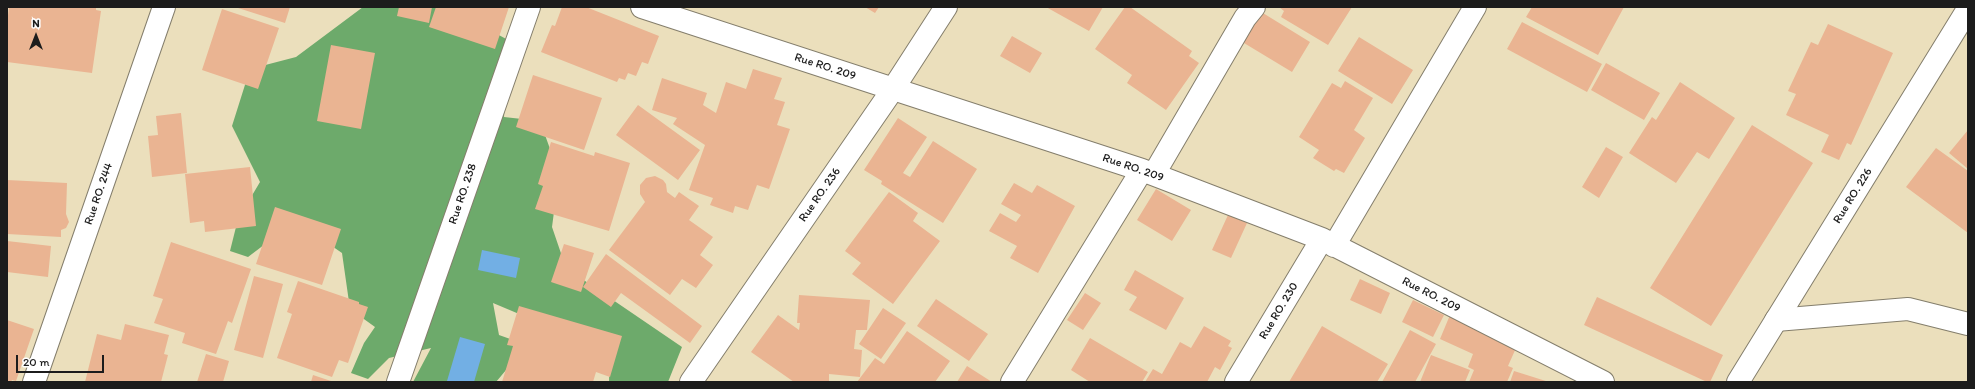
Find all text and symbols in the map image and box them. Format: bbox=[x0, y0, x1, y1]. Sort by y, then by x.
north arrow bbox=[16, 16, 56, 56]
text: N bbox=[32, 17, 40, 30]
street label: Rue RO. 209 bbox=[792, 50, 858, 84]
street label: Rue RO. 209 bbox=[1100, 151, 1166, 185]
street label: Rue RO. 244 bbox=[82, 161, 116, 227]
street label: Rue RO. 238 bbox=[446, 162, 480, 226]
street label: Rue RO. 236 bbox=[796, 165, 844, 225]
street label: Rue RO. 226 bbox=[1830, 166, 1876, 226]
street label: Rue RO. 209 bbox=[1399, 274, 1463, 316]
street label: Rue RO. 230 bbox=[1256, 280, 1302, 342]
scale bar bbox=[18, 347, 106, 373]
text: 20 m bbox=[23, 355, 50, 369]

